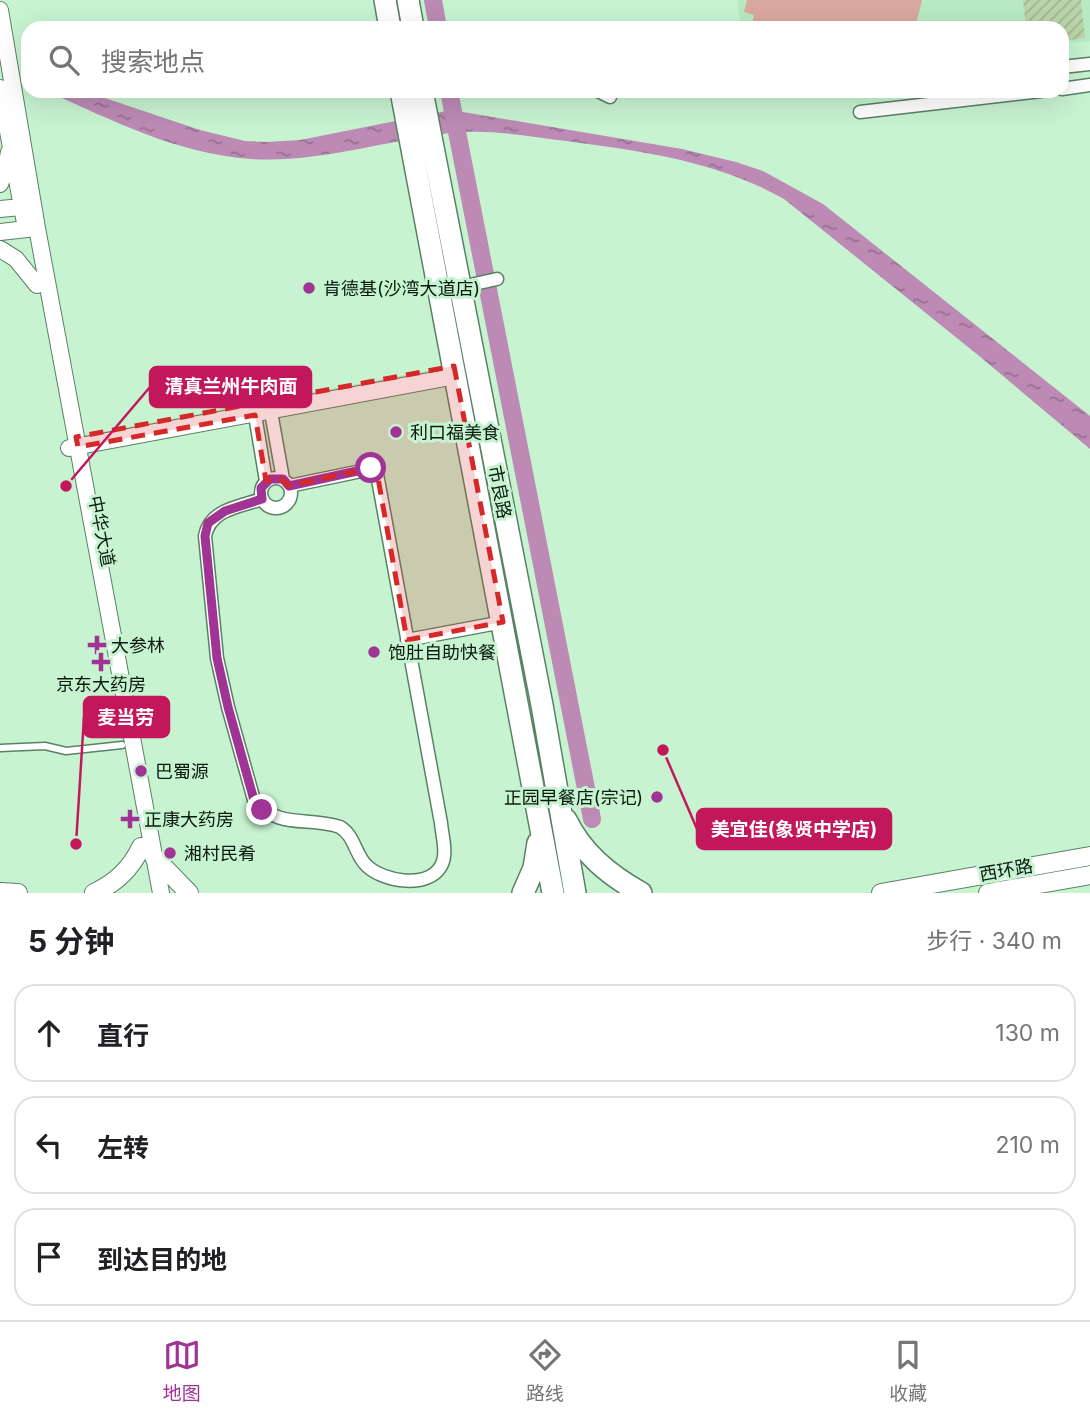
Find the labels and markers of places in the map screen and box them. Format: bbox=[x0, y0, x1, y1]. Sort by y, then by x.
place label: 肯德基(沙湾大道店) bbox=[323, 278, 480, 299]
marker: 肯德基(沙湾大道店) bbox=[301, 280, 317, 296]
callout: 清真兰州牛肉面 bbox=[150, 367, 311, 407]
place label: 利口福美食 bbox=[410, 422, 500, 443]
marker: 利口福美食 bbox=[388, 424, 404, 440]
place label: 大参林 bbox=[111, 635, 165, 656]
marker: 大参林 bbox=[89, 637, 105, 653]
place label: 饱肚自助快餐 bbox=[388, 642, 496, 663]
marker: 饱肚自助快餐 bbox=[366, 644, 382, 660]
marker: 京东大药房 bbox=[93, 654, 109, 670]
place label: 京东大药房 bbox=[56, 674, 146, 695]
callout: 麦当劳 bbox=[84, 697, 169, 737]
place label: 巴蜀源 bbox=[155, 761, 209, 782]
marker: 巴蜀源 bbox=[133, 763, 149, 779]
place label: 正园早餐店(宗记) bbox=[504, 787, 643, 808]
marker: 正园早餐店(宗记) bbox=[649, 789, 665, 805]
place label: 正康大药房 bbox=[144, 809, 234, 830]
callout: 美宜佳(象贤中学店) bbox=[697, 809, 891, 849]
marker: 正康大药房 bbox=[122, 811, 138, 827]
place label: 湘村民肴 bbox=[184, 843, 256, 864]
marker: 湘村民肴 bbox=[162, 845, 178, 861]

